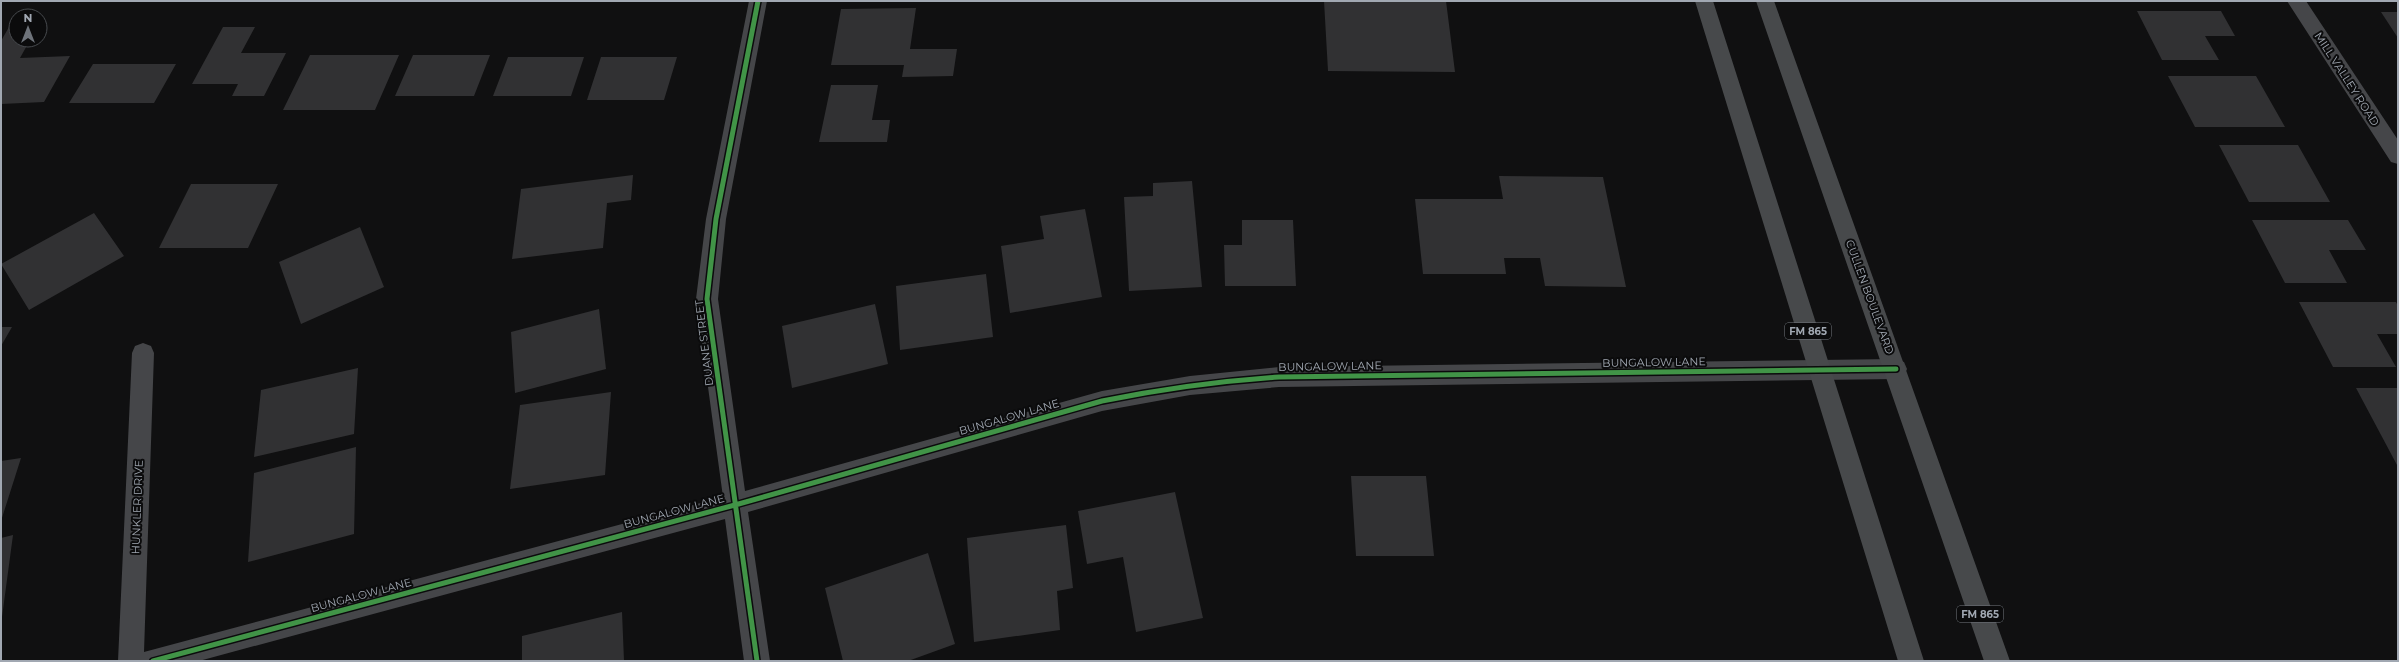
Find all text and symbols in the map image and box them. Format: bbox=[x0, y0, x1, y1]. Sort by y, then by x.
north arrow bbox=[8, 8, 48, 48]
text: N bbox=[24, 11, 32, 25]
street label: MILL VALLEY ROAD bbox=[2311, 29, 2383, 129]
street label: CULLEN BOULEVARD bbox=[1843, 238, 1897, 356]
street label: DUANE STREET bbox=[692, 298, 716, 387]
road number: FM 865 bbox=[1785, 323, 1831, 339]
street label: BUNGALOW LANE bbox=[1602, 354, 1706, 370]
street label: BUNGALOW LANE bbox=[1278, 358, 1382, 374]
street label: BUNGALOW LANE bbox=[957, 396, 1061, 438]
street label: HUNKLER DRIVE bbox=[128, 460, 146, 554]
street label: BUNGALOW LANE bbox=[622, 491, 726, 531]
street label: BUNGALOW LANE bbox=[309, 575, 413, 615]
road number: FM 865 bbox=[1957, 606, 2003, 622]

